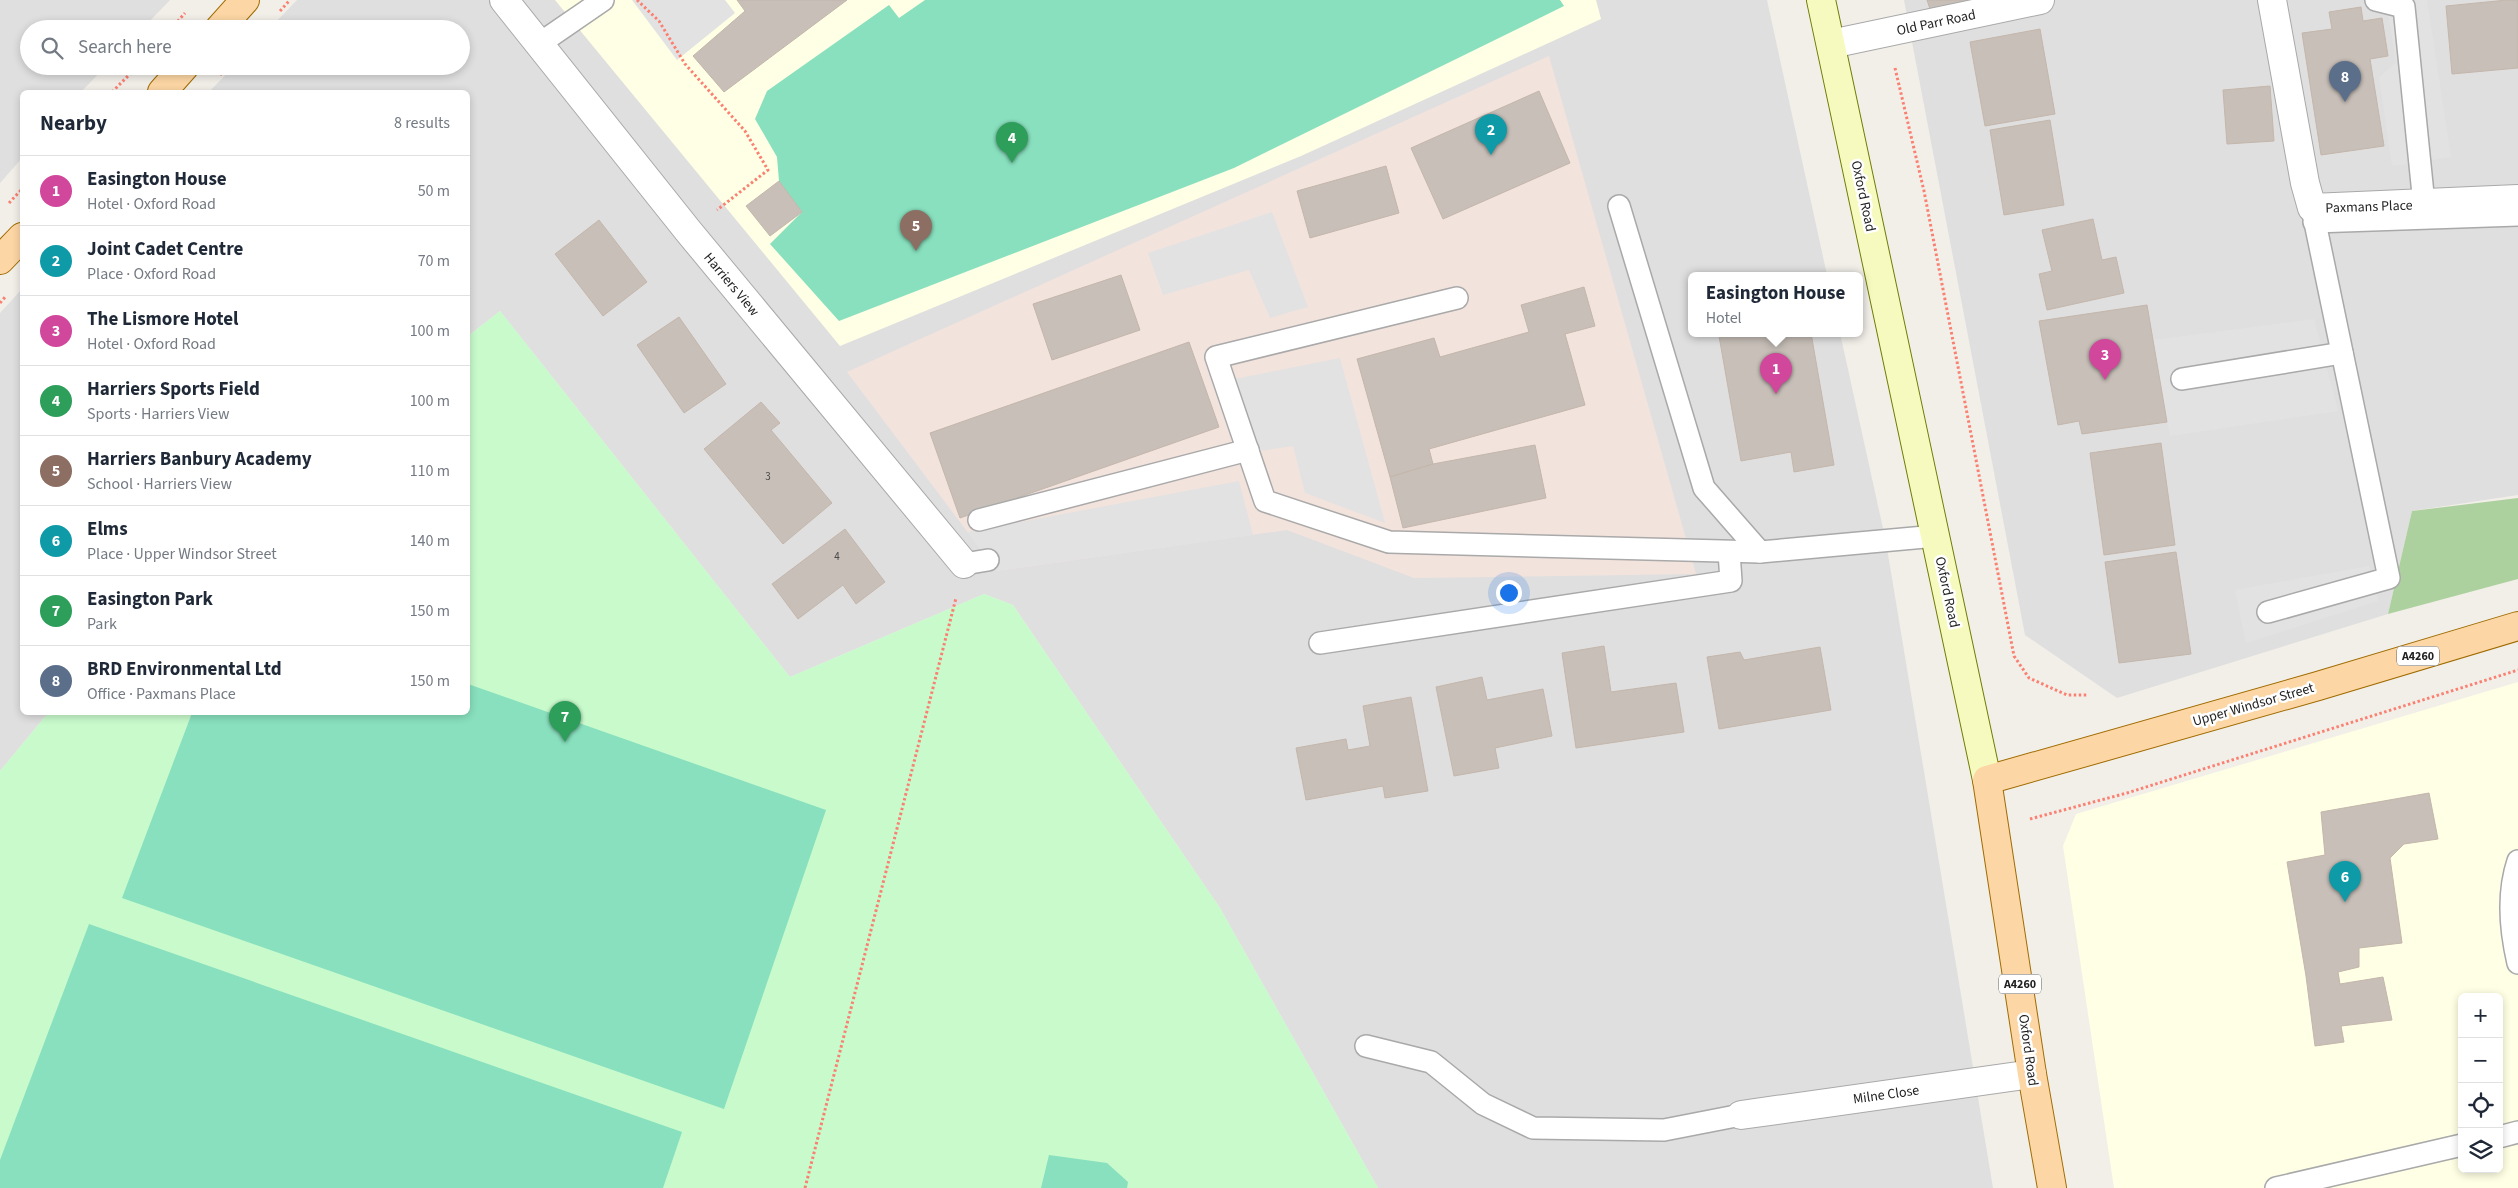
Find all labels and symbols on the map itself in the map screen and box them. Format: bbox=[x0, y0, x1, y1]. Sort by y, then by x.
street label: Old Parr Road bbox=[1895, 5, 1978, 41]
pin: 8 bbox=[2329, 61, 2361, 102]
pin: 2 bbox=[1475, 114, 1507, 155]
pin: 4 bbox=[996, 122, 1028, 163]
street label: Oxford Road bbox=[1846, 159, 1880, 234]
street label: Paxmans Place bbox=[2325, 195, 2413, 219]
pin: 5 bbox=[900, 210, 932, 251]
street label: Harriers View bbox=[699, 249, 764, 321]
pin: 3 bbox=[2089, 339, 2121, 380]
pin: 1 bbox=[1760, 353, 1792, 394]
house number: 3 bbox=[765, 469, 771, 484]
house number: 4 bbox=[834, 549, 840, 564]
street label: Oxford Road bbox=[1930, 555, 1964, 630]
your location bbox=[1496, 580, 1522, 606]
road number: A4260 bbox=[2397, 646, 2439, 666]
street label: Upper Windsor Street bbox=[2190, 678, 2316, 732]
pin: 7 bbox=[549, 701, 581, 742]
pin: 6 bbox=[2329, 861, 2361, 902]
road number: A4260 bbox=[1999, 974, 2041, 994]
street label: Oxford Road bbox=[2013, 1013, 2043, 1087]
street label: Milne Close bbox=[1852, 1080, 1921, 1110]

